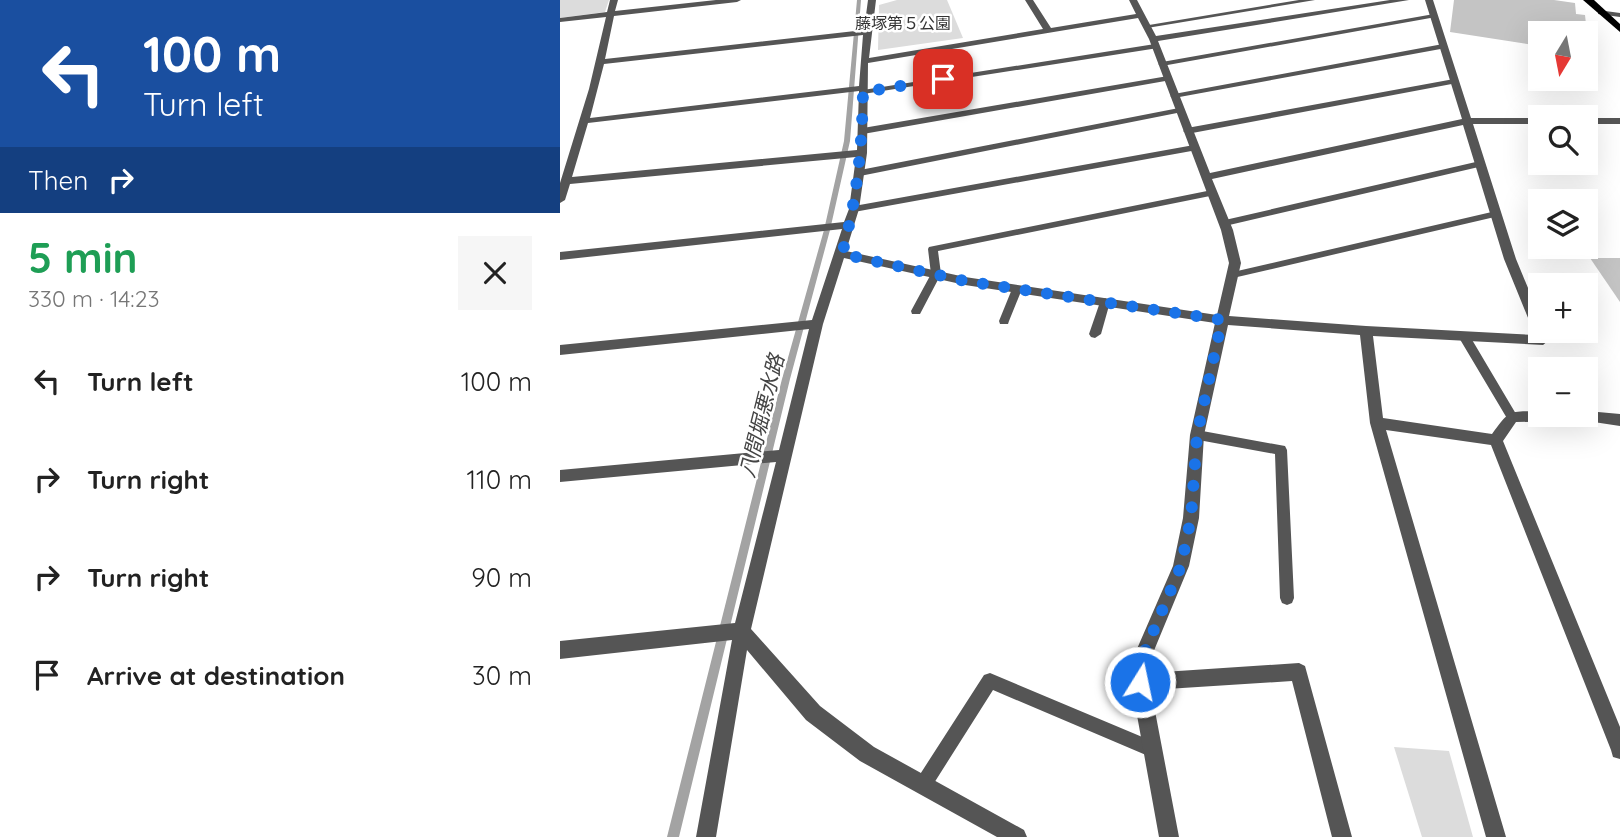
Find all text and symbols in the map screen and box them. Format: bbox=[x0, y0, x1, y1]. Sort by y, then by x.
park label: 藤塚第５公園 bbox=[855, 13, 951, 33]
north arrow bbox=[1528, 21, 1598, 91]
map controls bbox=[1528, 21, 1598, 427]
text: 100 m bbox=[143, 23, 281, 84]
icon: left bbox=[28, 28, 119, 119]
pin bbox=[913, 49, 973, 109]
icon: arrive bbox=[924, 60, 962, 98]
text: Turn left bbox=[143, 84, 264, 124]
button: search bbox=[1528, 105, 1598, 175]
icon: right bbox=[102, 161, 140, 199]
text: Then bbox=[28, 164, 88, 197]
button: layers bbox=[1528, 189, 1598, 259]
text: 5 min bbox=[28, 231, 138, 284]
button: close bbox=[458, 236, 532, 310]
button: + bbox=[1528, 273, 1598, 343]
text: 330 m · 14:23 bbox=[28, 284, 159, 313]
water label: 八間堀悪水路 bbox=[733, 350, 789, 480]
button: − bbox=[1528, 357, 1598, 427]
icon: left bbox=[28, 362, 66, 400]
text: Turn left bbox=[87, 365, 194, 398]
text: 100 m bbox=[461, 365, 532, 398]
icon: right bbox=[28, 460, 66, 498]
text: Turn right bbox=[87, 463, 209, 496]
text: 110 m bbox=[466, 463, 532, 496]
icon: right bbox=[28, 558, 66, 596]
text: Turn right bbox=[87, 561, 209, 594]
text: 90 m bbox=[471, 561, 532, 594]
position arrow bbox=[1103, 645, 1177, 719]
icon: arrive bbox=[28, 656, 66, 694]
text: Arrive at destination bbox=[87, 659, 345, 692]
text: 30 m bbox=[472, 659, 532, 692]

